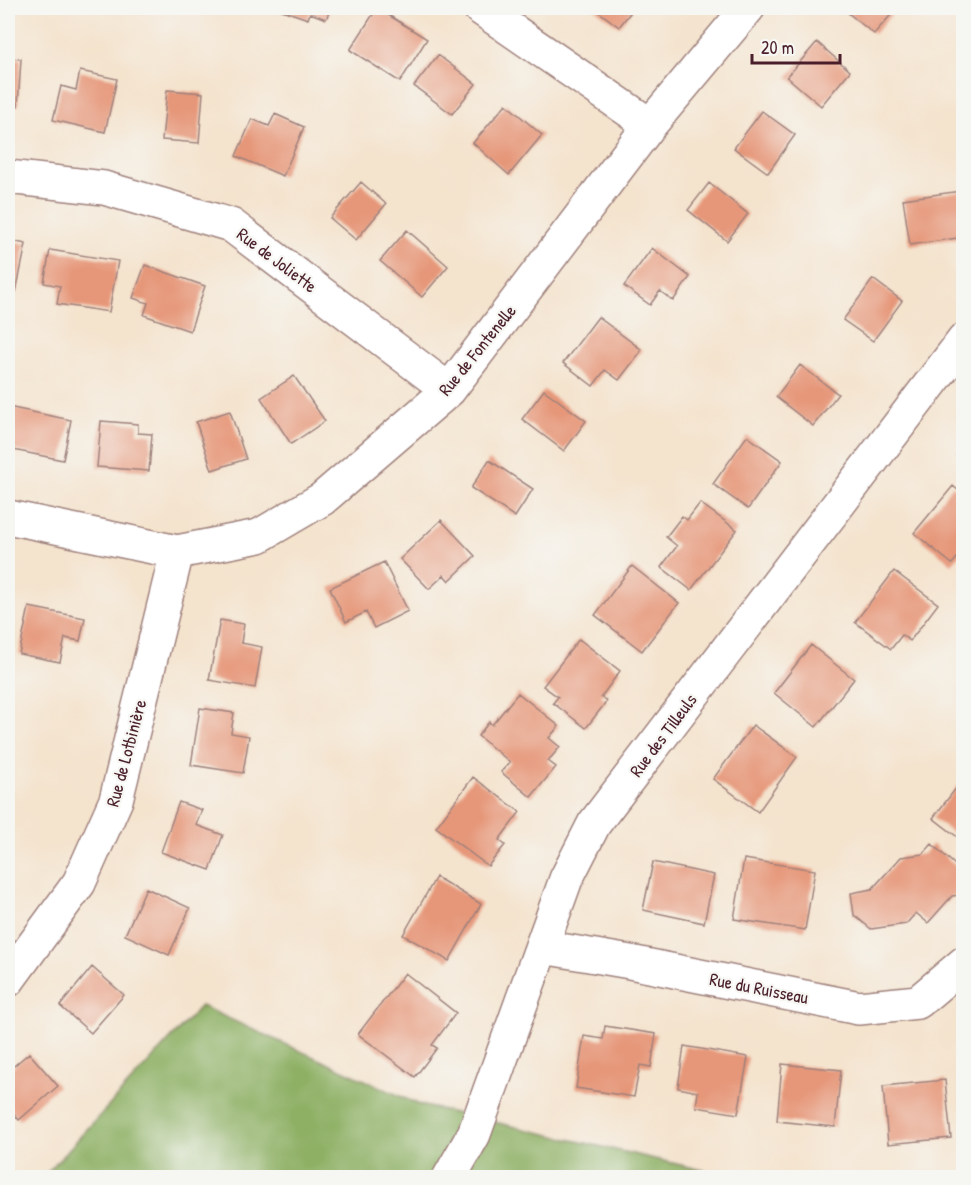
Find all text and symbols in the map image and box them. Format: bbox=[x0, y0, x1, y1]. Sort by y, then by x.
scale bar bbox=[752, 27, 840, 65]
text: 20 m bbox=[761, 35, 794, 60]
street label: Rue de Joliette bbox=[232, 222, 322, 298]
street label: Rue de Fontenelle bbox=[432, 299, 522, 401]
street label: Rue des Tilleuls bbox=[623, 688, 703, 782]
street label: Rue de Lotbinière bbox=[100, 697, 152, 809]
street label: Rue du Ruisseau bbox=[708, 966, 810, 1010]

